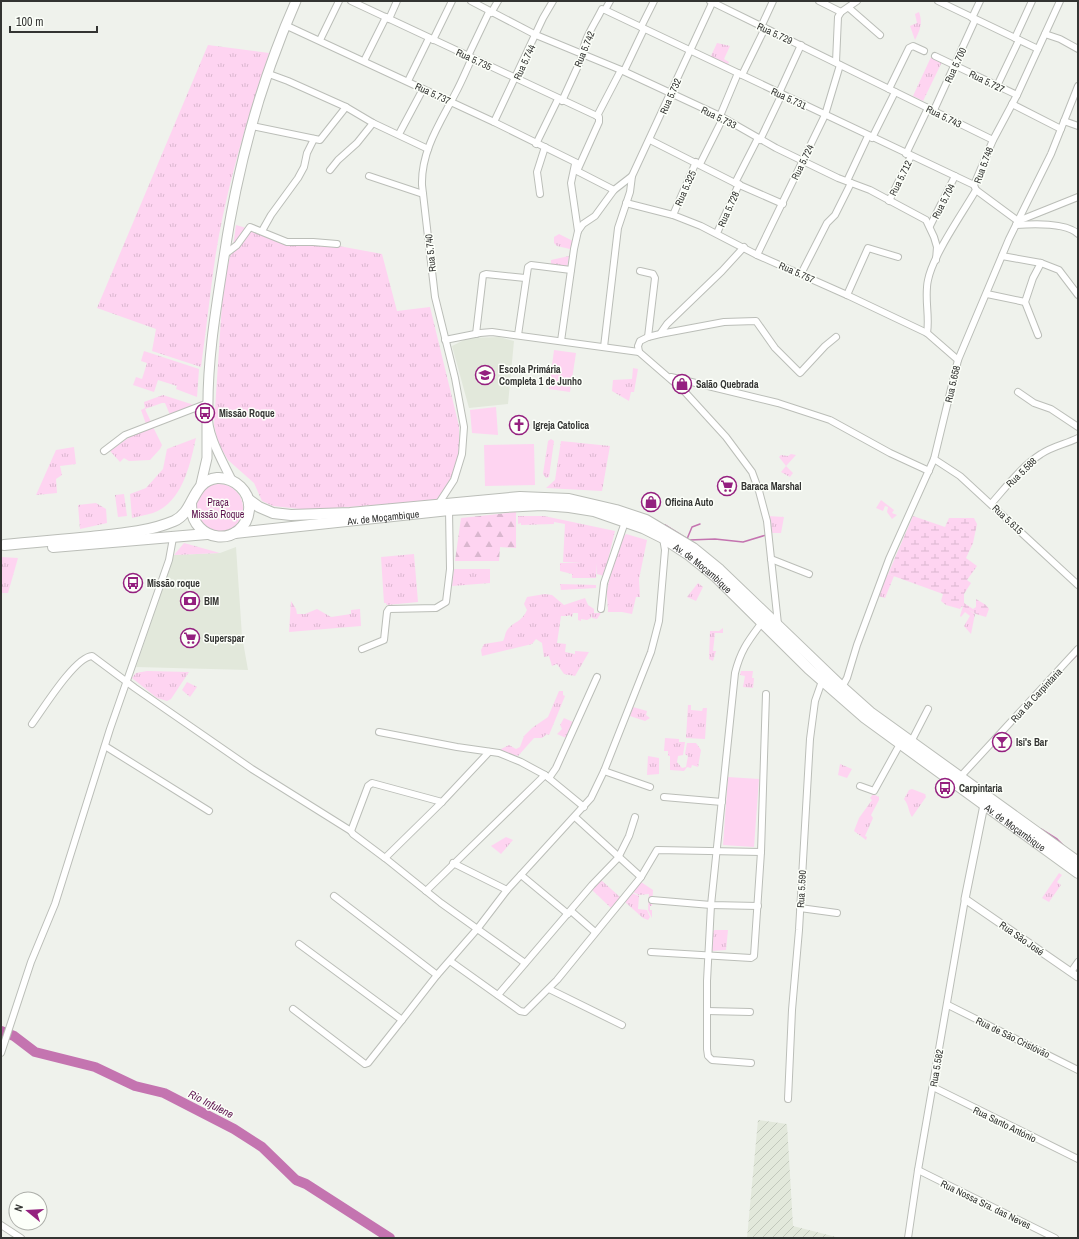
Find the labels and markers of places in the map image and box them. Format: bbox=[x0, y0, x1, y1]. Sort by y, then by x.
place label: Escola Primária Completa 1 de Junho bbox=[499, 363, 582, 388]
school or university icon: Escola Primária Completa 1 de Junho bbox=[474, 364, 496, 386]
shop icon: Salão Quebrada bbox=[671, 373, 693, 395]
place label: Salão Quebrada bbox=[696, 378, 759, 391]
bus stop icon: Missão Roque bbox=[194, 402, 216, 424]
place label: Missão Roque bbox=[219, 407, 275, 420]
church icon: Igreja Catolica bbox=[508, 414, 530, 436]
place label: Igreja Catolica bbox=[533, 419, 590, 432]
supermarket icon: Baraca Marshal bbox=[716, 475, 738, 497]
place label: Baraca Marshal bbox=[741, 480, 802, 493]
shop icon: Oficina Auto bbox=[640, 491, 662, 513]
place label: Oficina Auto bbox=[665, 496, 713, 509]
bus stop icon: Missão roque bbox=[122, 572, 144, 594]
place label: Missão roque bbox=[147, 577, 200, 590]
bank icon: BIM bbox=[179, 590, 201, 612]
place label: BIM bbox=[204, 595, 219, 608]
supermarket icon: Superspar bbox=[179, 627, 201, 649]
place label: Superspar bbox=[204, 632, 245, 645]
bar icon: Isi's Bar bbox=[991, 731, 1013, 753]
place label: Isi's Bar bbox=[1016, 736, 1048, 749]
bus stop icon: Carpintaria bbox=[934, 777, 956, 799]
place label: Carpintaria bbox=[959, 782, 1003, 795]

